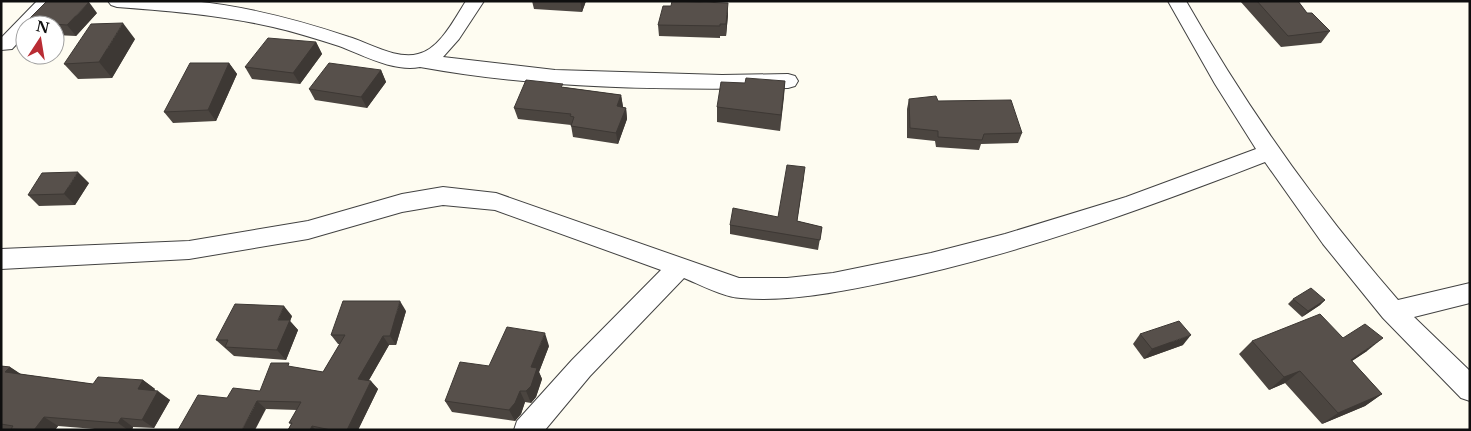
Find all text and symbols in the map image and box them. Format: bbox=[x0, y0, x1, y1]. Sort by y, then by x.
north arrow bbox=[15, 15, 65, 65]
text: N bbox=[34, 17, 51, 37]

